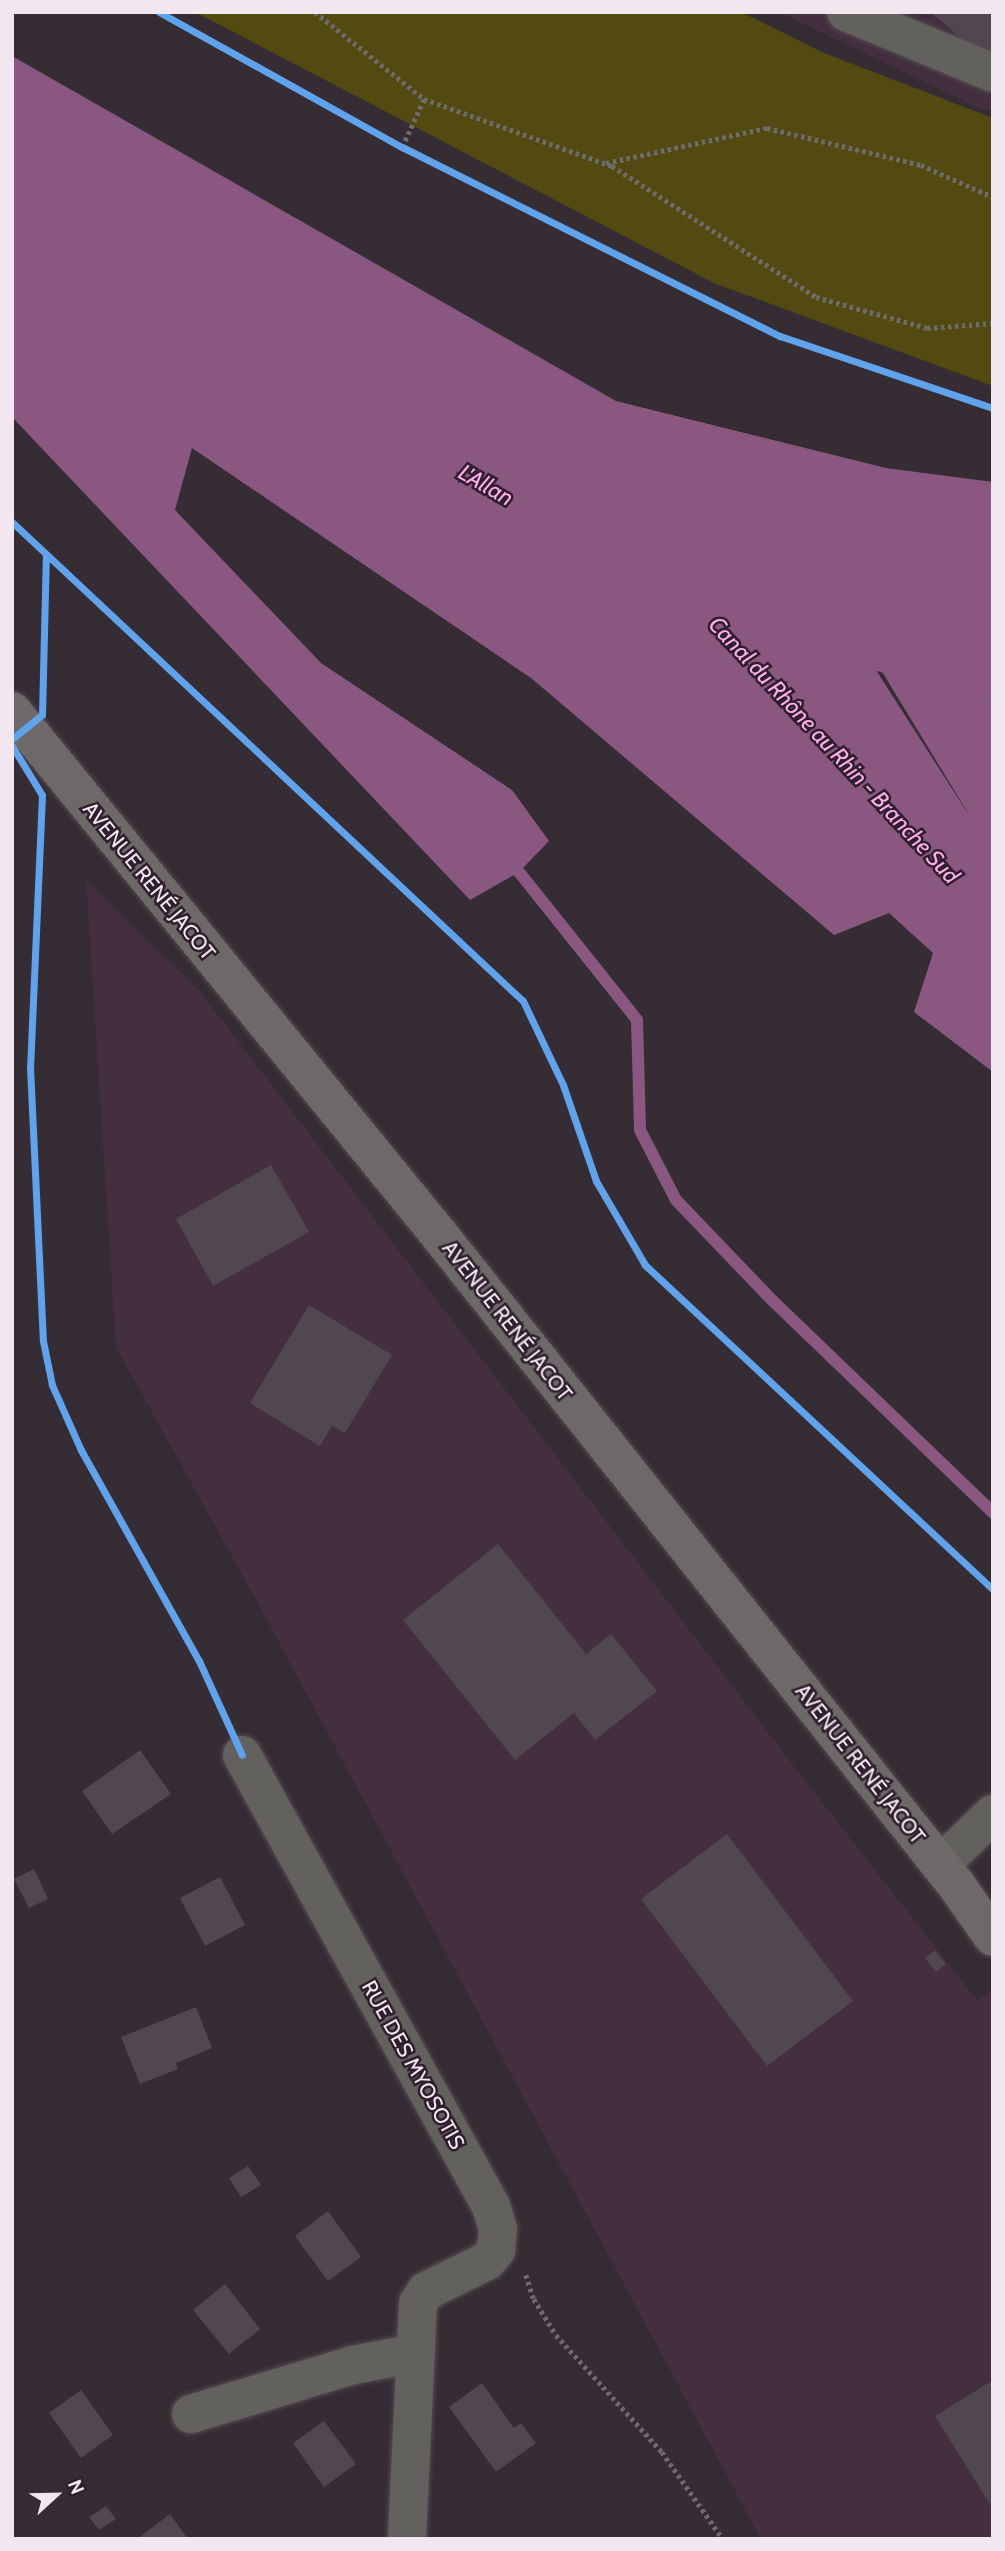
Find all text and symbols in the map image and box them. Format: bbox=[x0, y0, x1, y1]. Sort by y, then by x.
water label: L'Allan bbox=[454, 458, 518, 512]
water label: Canal du Rhône au Rhin - Branche Sud bbox=[703, 611, 965, 889]
street label: AVENUE RENÉ JACOT bbox=[78, 797, 220, 965]
street label: AVENUE RENÉ JACOT bbox=[437, 1236, 577, 1406]
street label: AVENUE RENÉ JACOT bbox=[790, 1679, 930, 1849]
street label: RUE DES MYOSOTIS bbox=[356, 1976, 470, 2154]
north arrow bbox=[21, 2460, 91, 2530]
text: N bbox=[63, 2476, 89, 2497]

